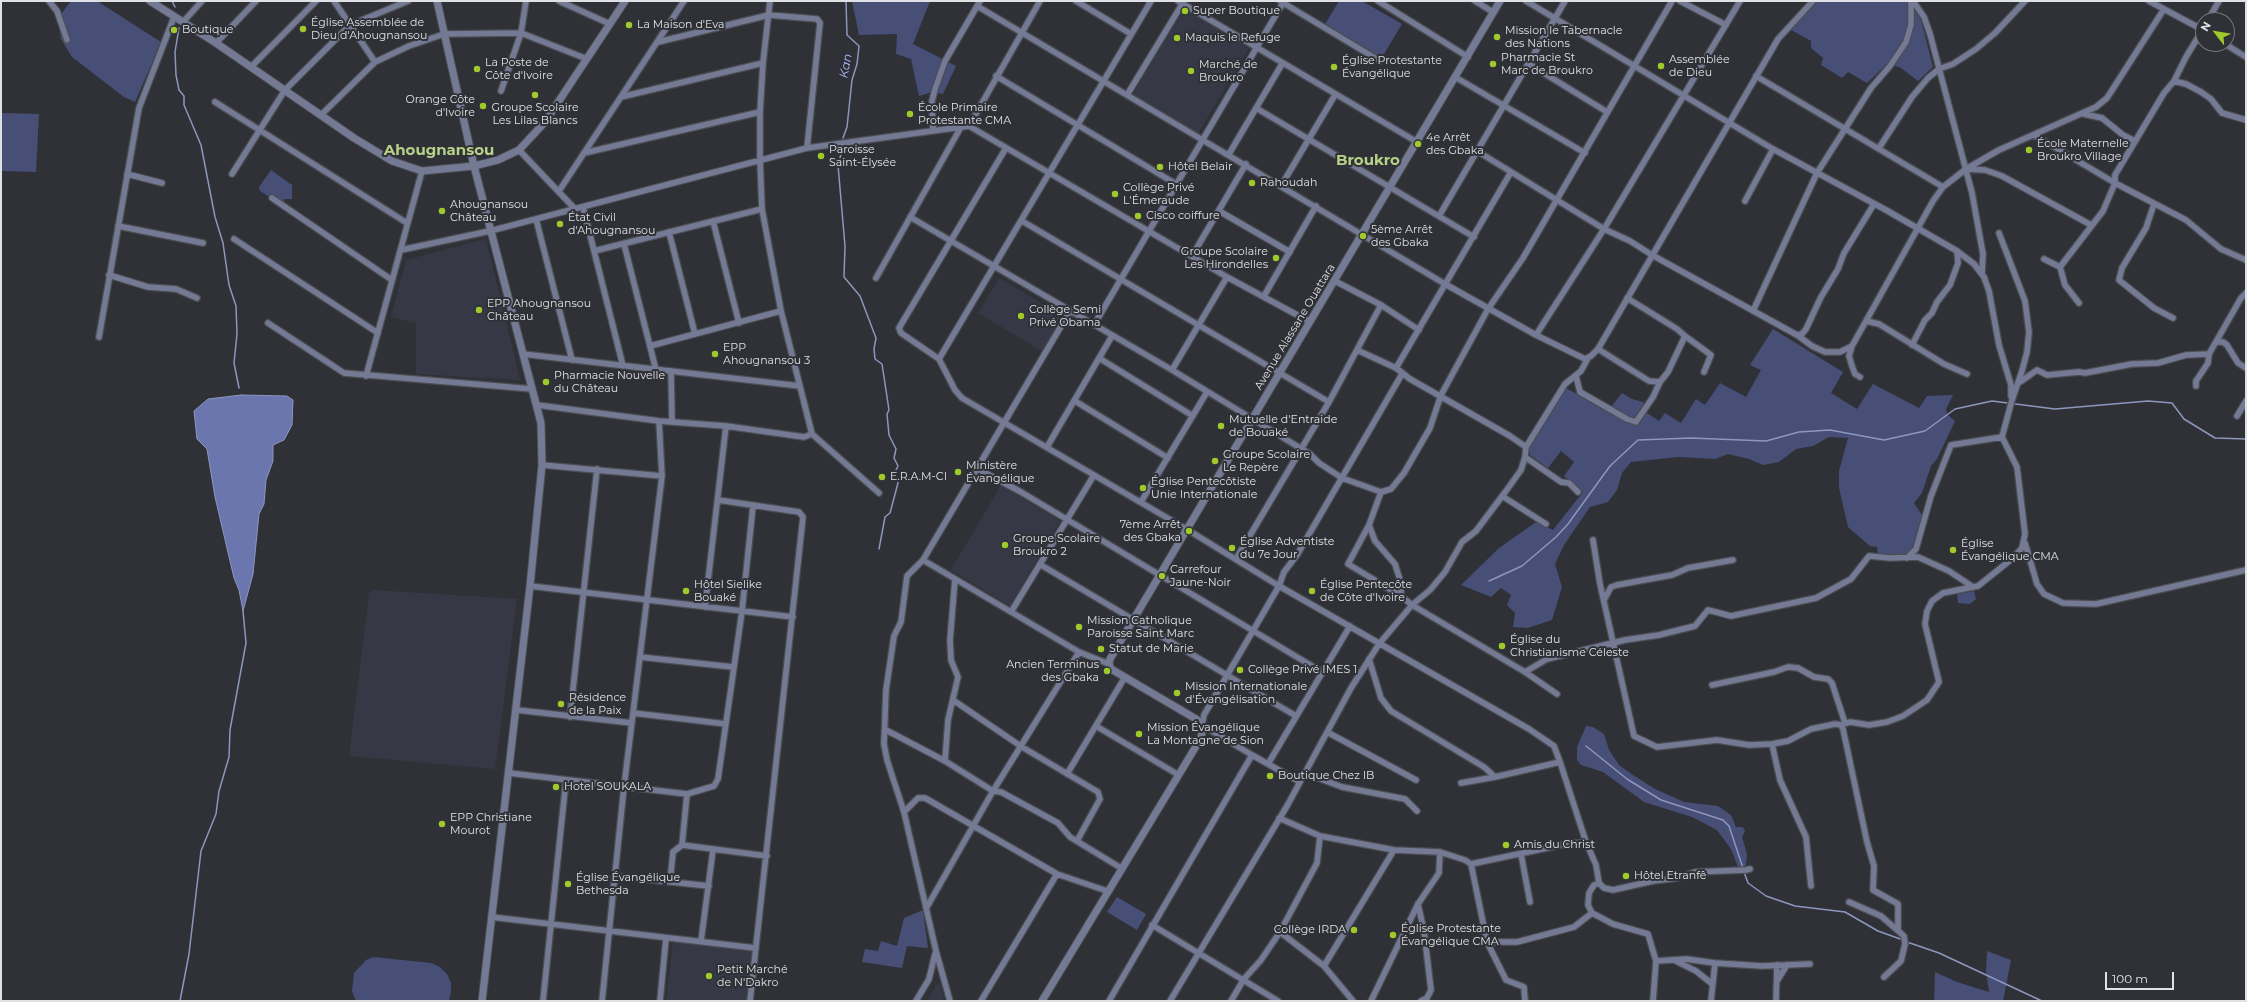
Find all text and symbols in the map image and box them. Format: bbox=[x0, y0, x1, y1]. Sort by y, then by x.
place label: Super Boutique bbox=[1193, 4, 1280, 18]
marker: Super Boutique bbox=[1180, 6, 1190, 16]
north arrow bbox=[2195, 12, 2235, 52]
place label: Église Assemblée de Dieu d'Ahougnansou bbox=[311, 16, 427, 42]
place label: La Maison d'Eva bbox=[637, 18, 725, 32]
text: N bbox=[2197, 19, 2214, 34]
marker: La Maison d'Eva bbox=[624, 20, 634, 30]
place label: Boutique bbox=[182, 23, 234, 37]
marker: Église Assemblée de Dieu d'Ahougnansou bbox=[298, 24, 308, 34]
place label: Mission le Tabernacle des Nations bbox=[1505, 24, 1622, 50]
marker: Boutique bbox=[169, 25, 179, 35]
place label: Maquis le Refuge bbox=[1185, 31, 1280, 45]
marker: Mission le Tabernacle des Nations bbox=[1492, 32, 1502, 42]
marker: Maquis le Refuge bbox=[1172, 33, 1182, 43]
place label: Pharmacie St Marc de Broukro bbox=[1501, 51, 1593, 77]
water label: Kan bbox=[837, 53, 855, 79]
place label: Assemblée de Dieu bbox=[1669, 53, 1730, 79]
place label: Église Protestante Évangélique bbox=[1342, 54, 1442, 80]
place label: La Poste de Côte d'Ivoire bbox=[485, 56, 553, 82]
place label: Marché de Broukro bbox=[1199, 58, 1257, 84]
marker: Pharmacie St Marc de Broukro bbox=[1488, 59, 1498, 69]
marker: Assemblée de Dieu bbox=[1656, 61, 1666, 71]
marker: Église Protestante Évangélique bbox=[1329, 62, 1339, 72]
marker: La Poste de Côte d'Ivoire bbox=[472, 64, 482, 74]
marker: Marché de Broukro bbox=[1186, 66, 1196, 76]
marker: Groupe Scolaire Les Lilas Blancs bbox=[530, 90, 540, 100]
place label: Orange Côte d'Ivoire bbox=[405, 93, 475, 119]
marker: Orange Côte d'Ivoire bbox=[478, 101, 488, 111]
place label: Groupe Scolaire Les Lilas Blancs bbox=[491, 101, 579, 127]
place label: École Primaire Protestante CMA bbox=[918, 101, 1011, 127]
marker: École Primaire Protestante CMA bbox=[905, 109, 915, 119]
place label: 4e Arrêt des Gbaka bbox=[1426, 131, 1484, 157]
place label: École Maternelle Broukro Village bbox=[2037, 137, 2129, 163]
marker: 4e Arrêt des Gbaka bbox=[1413, 139, 1423, 149]
district label: Ahougnansou bbox=[384, 142, 494, 160]
place label: Paroisse Saint-Élysée bbox=[829, 143, 896, 169]
marker: École Maternelle Broukro Village bbox=[2024, 145, 2034, 155]
marker: Paroisse Saint-Élysée bbox=[816, 151, 826, 161]
district label: Broukro bbox=[1336, 152, 1400, 170]
place label: Hôtel Belair bbox=[1168, 160, 1232, 174]
marker: Hôtel Belair bbox=[1155, 162, 1165, 172]
place label: Rahoudah bbox=[1260, 176, 1317, 190]
marker: Rahoudah bbox=[1247, 178, 1257, 188]
place label: Collège Privé L'Émeraude bbox=[1123, 181, 1194, 207]
marker: Collège Privé L'Émeraude bbox=[1110, 189, 1120, 199]
place label: Ahougnansou Château bbox=[450, 198, 528, 224]
marker: Ahougnansou Château bbox=[437, 206, 447, 216]
place label: Cisco coiffure bbox=[1146, 209, 1220, 223]
place label: État Civil d'Ahougnansou bbox=[568, 211, 655, 237]
marker: Cisco coiffure bbox=[1133, 211, 1143, 221]
marker: État Civil d'Ahougnansou bbox=[555, 219, 565, 229]
place label: 5ème Arrêt des Gbaka bbox=[1371, 223, 1433, 249]
marker: 5ème Arrêt des Gbaka bbox=[1358, 231, 1368, 241]
place label: Groupe Scolaire Les Hirondelles bbox=[1181, 245, 1268, 271]
marker: Groupe Scolaire Les Hirondelles bbox=[1271, 253, 1281, 263]
street label: Avenue Alassane Ouattara bbox=[1252, 262, 1338, 392]
place label: EPP Ahougnansou Château bbox=[487, 297, 591, 323]
place label: Collège Semi Privé Obama bbox=[1029, 303, 1101, 329]
marker: EPP Ahougnansou Château bbox=[474, 305, 484, 315]
marker: Collège Semi Privé Obama bbox=[1016, 311, 1026, 321]
place label: EPP Ahougnansou 3 bbox=[723, 341, 810, 367]
marker: EPP Ahougnansou 3 bbox=[710, 349, 720, 359]
place label: Pharmacie Nouvelle du Château bbox=[554, 369, 665, 395]
marker: Pharmacie Nouvelle du Château bbox=[541, 377, 551, 387]
place label: Mutuelle d'Entraide de Bouaké bbox=[1229, 413, 1337, 439]
marker: Mutuelle d'Entraide de Bouaké bbox=[1216, 421, 1226, 431]
place label: Groupe Scolaire Le Repère bbox=[1223, 448, 1310, 474]
marker: Groupe Scolaire Le Repère bbox=[1210, 456, 1220, 466]
place label: Ministère Évangélique bbox=[966, 459, 1035, 485]
marker: Ministère Évangélique bbox=[953, 467, 963, 477]
place label: E.R.A.M-CI bbox=[890, 470, 947, 484]
marker: E.R.A.M-CI bbox=[877, 472, 887, 482]
place label: Église Pentecôtiste Unie Internationale bbox=[1151, 475, 1257, 501]
marker: Église Pentecôtiste Unie Internationale bbox=[1138, 483, 1148, 493]
place label: 7ème Arrêt des Gbaka bbox=[1120, 518, 1181, 544]
marker: 7ème Arrêt des Gbaka bbox=[1184, 526, 1194, 536]
place label: Groupe Scolaire Broukro 2 bbox=[1013, 532, 1100, 558]
place label: Église Adventiste du 7e Jour bbox=[1240, 535, 1334, 561]
place label: Église Évangélique CMA bbox=[1961, 537, 2059, 563]
marker: Groupe Scolaire Broukro 2 bbox=[1000, 540, 1010, 550]
marker: Église Adventiste du 7e Jour bbox=[1227, 543, 1237, 553]
marker: Église Évangélique CMA bbox=[1948, 545, 1958, 555]
place label: Carrefour Jaune-Noir bbox=[1170, 563, 1231, 589]
marker: Carrefour Jaune-Noir bbox=[1157, 571, 1167, 581]
place label: Hôtel Sielike Bouaké bbox=[694, 578, 762, 604]
place label: Église Pentecôte de Côte d'Ivoire bbox=[1320, 578, 1412, 604]
marker: Hôtel Sielike Bouaké bbox=[681, 586, 691, 596]
marker: Église Pentecôte de Côte d'Ivoire bbox=[1307, 586, 1317, 596]
place label: Mission Catholique Paroisse Saint Marc bbox=[1087, 614, 1194, 640]
marker: Mission Catholique Paroisse Saint Marc bbox=[1074, 622, 1084, 632]
place label: Église du Christianisme Céleste bbox=[1510, 633, 1629, 659]
marker: Église du Christianisme Céleste bbox=[1497, 641, 1507, 651]
place label: Statut de Marie bbox=[1109, 642, 1194, 656]
marker: Statut de Marie bbox=[1096, 644, 1106, 654]
place label: Ancien Terminus des Gbaka bbox=[1006, 658, 1099, 684]
place label: Collège Privé IMES 1 bbox=[1248, 663, 1357, 677]
marker: Collège Privé IMES 1 bbox=[1235, 665, 1245, 675]
marker: Ancien Terminus des Gbaka bbox=[1102, 666, 1112, 676]
place label: Mission Internationale d'Évangélisation bbox=[1185, 680, 1307, 706]
marker: Mission Internationale d'Évangélisation bbox=[1172, 688, 1182, 698]
place label: Résidence de la Paix bbox=[569, 691, 626, 717]
marker: Résidence de la Paix bbox=[556, 699, 566, 709]
place label: Mission Évangélique La Montagne de Sion bbox=[1147, 721, 1264, 747]
marker: Mission Évangélique La Montagne de Sion bbox=[1134, 729, 1144, 739]
place label: Boutique Chez IB bbox=[1278, 769, 1374, 783]
marker: Boutique Chez IB bbox=[1265, 771, 1275, 781]
place label: Hotel SOUKALA bbox=[564, 780, 651, 794]
marker: Hotel SOUKALA bbox=[551, 782, 561, 792]
place label: EPP Christiane Mourot bbox=[450, 811, 532, 837]
marker: EPP Christiane Mourot bbox=[437, 819, 447, 829]
place label: Amis du Christ bbox=[1514, 838, 1595, 852]
marker: Amis du Christ bbox=[1501, 840, 1511, 850]
place label: Hôtel Etranfê bbox=[1634, 869, 1706, 883]
place label: Église Évangélique Bethesda bbox=[576, 871, 680, 897]
marker: Hôtel Etranfê bbox=[1621, 871, 1631, 881]
marker: Église Évangélique Bethesda bbox=[563, 879, 573, 889]
place label: Église Protestante Évangélique CMA bbox=[1401, 922, 1501, 948]
place label: Collège IRDA bbox=[1274, 923, 1346, 937]
marker: Collège IRDA bbox=[1349, 925, 1359, 935]
marker: Église Protestante Évangélique CMA bbox=[1388, 930, 1398, 940]
place label: Petit Marché de N'Dakro bbox=[717, 963, 788, 989]
scale bar bbox=[2107, 964, 2176, 990]
marker: Petit Marché de N'Dakro bbox=[704, 971, 714, 981]
text: 100 m bbox=[2112, 971, 2148, 986]

